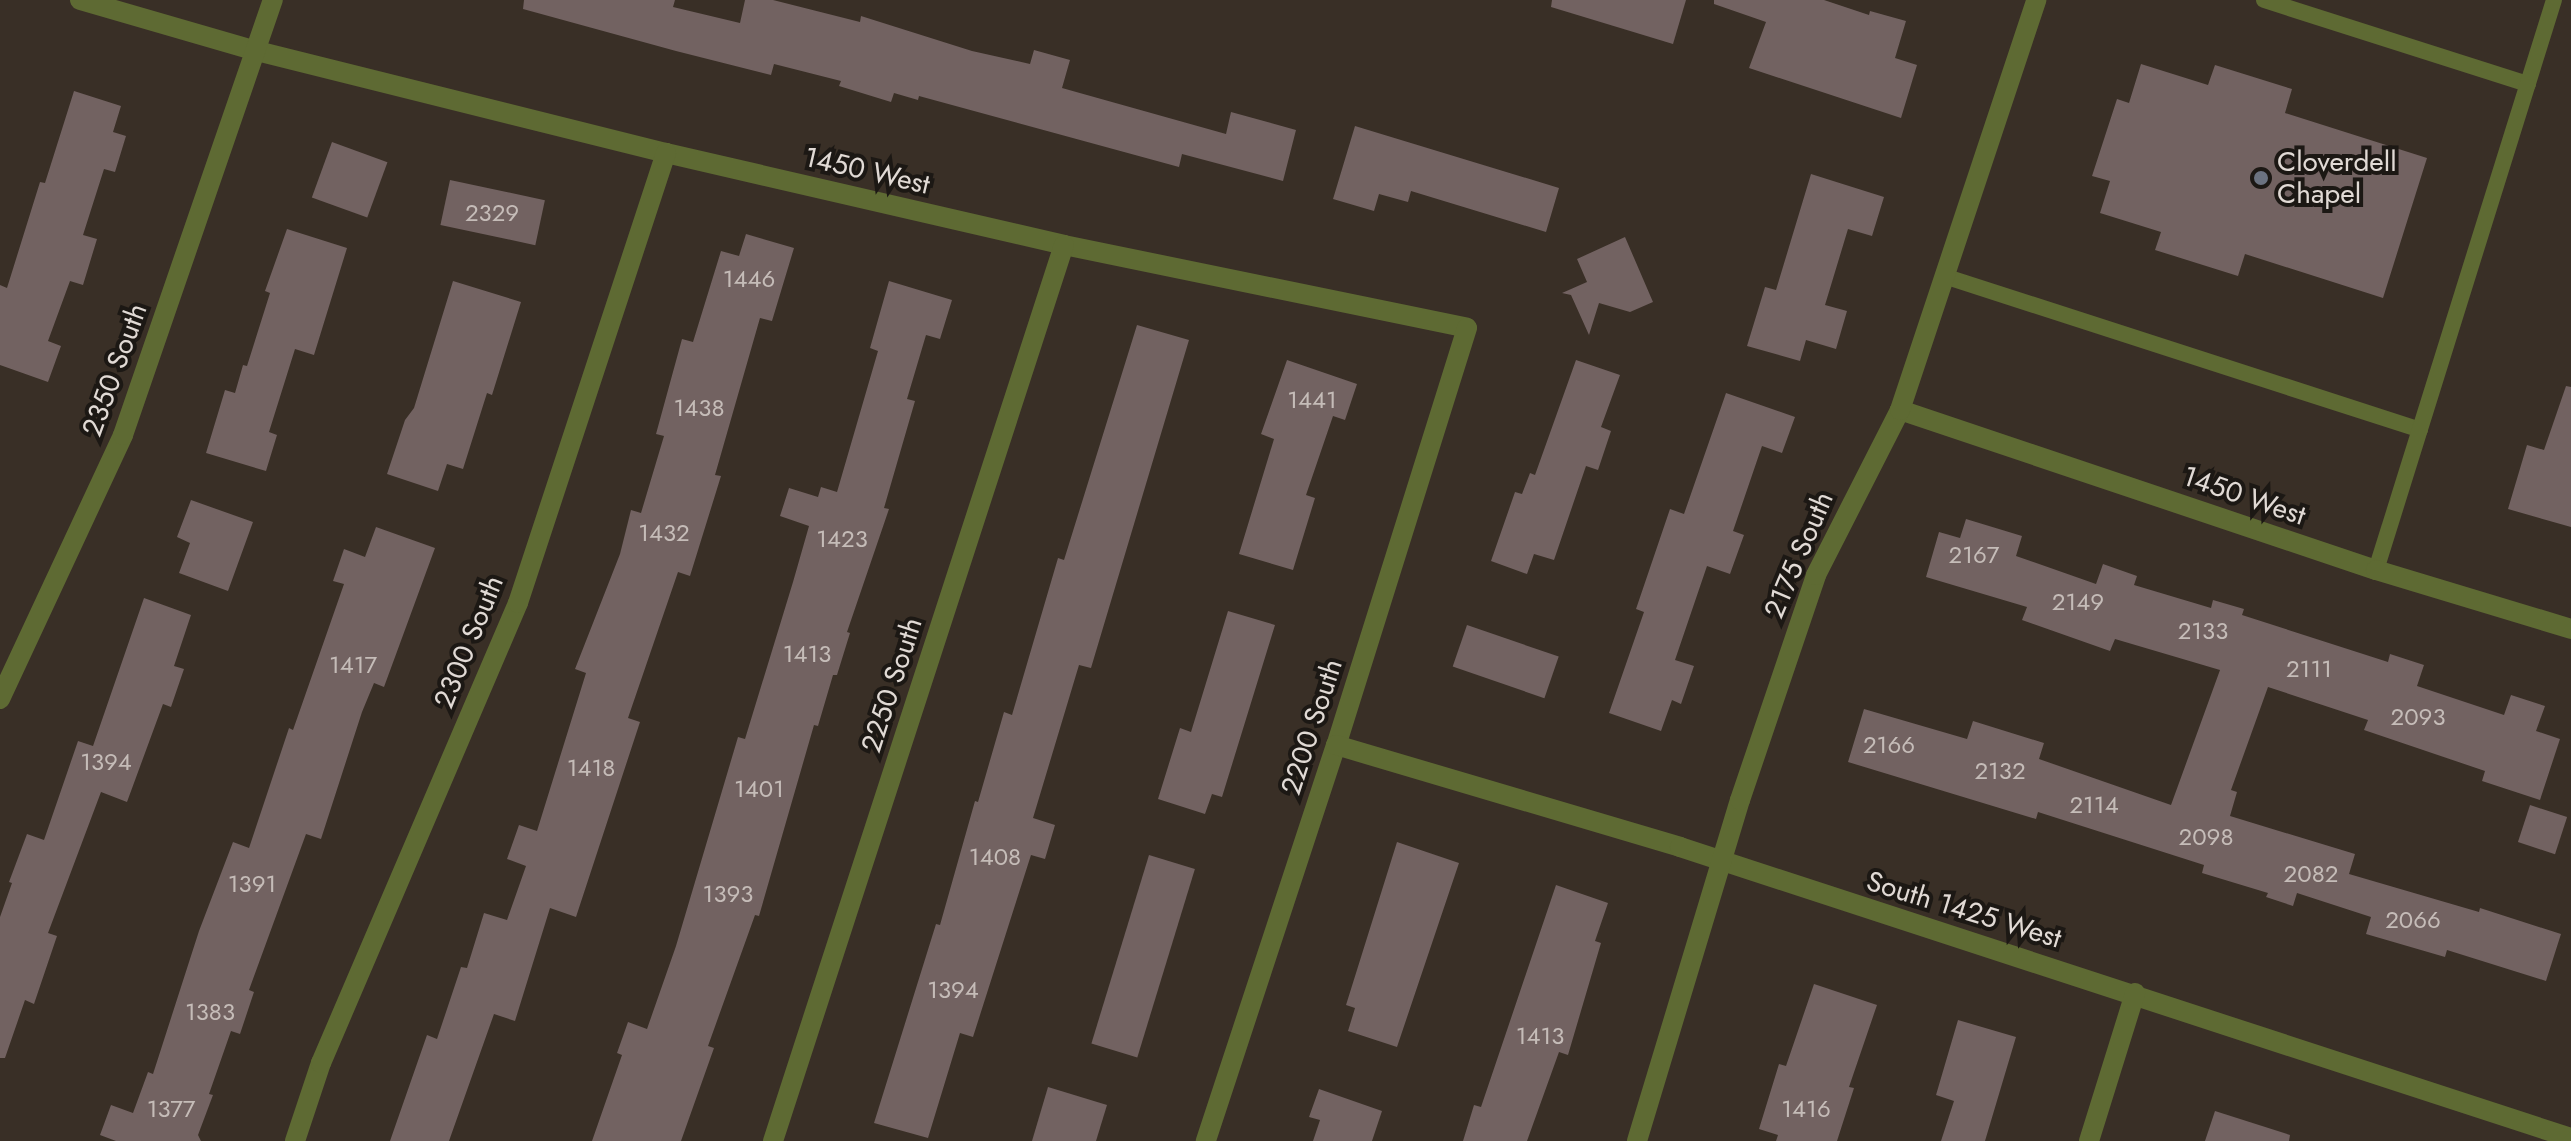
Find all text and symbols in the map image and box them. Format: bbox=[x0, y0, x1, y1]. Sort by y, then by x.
street label: 1450 West bbox=[801, 140, 933, 202]
place label: Cloverdell Chapel bbox=[2277, 145, 2397, 211]
marker: Cloverdell Chapel bbox=[2252, 169, 2270, 187]
house number: 2329 bbox=[465, 199, 519, 227]
house number: 1446 bbox=[723, 265, 775, 293]
street label: 2350 South bbox=[75, 299, 155, 441]
house number: 1441 bbox=[1287, 386, 1337, 414]
house number: 1438 bbox=[674, 394, 724, 422]
street label: 1450 West bbox=[2178, 459, 2310, 533]
street label: 2175 South bbox=[1757, 487, 1841, 623]
house number: 1432 bbox=[638, 519, 690, 547]
house number: 1423 bbox=[816, 525, 868, 553]
house number: 2167 bbox=[1949, 541, 1999, 569]
street label: 2300 South bbox=[427, 571, 511, 713]
house number: 2149 bbox=[2052, 588, 2104, 616]
street label: 2250 South bbox=[854, 613, 930, 757]
house number: 2133 bbox=[2178, 617, 2228, 645]
house number: 1413 bbox=[783, 640, 831, 668]
house number: 1417 bbox=[329, 651, 377, 679]
street label: 2200 South bbox=[1274, 655, 1350, 799]
house number: 2111 bbox=[2286, 655, 2332, 683]
house number: 2093 bbox=[2391, 703, 2445, 731]
house number: 2166 bbox=[1863, 731, 1915, 759]
house number: 1394 bbox=[80, 748, 132, 776]
house number: 1418 bbox=[567, 754, 615, 782]
house number: 2132 bbox=[1974, 757, 2026, 785]
house number: 1401 bbox=[734, 775, 784, 803]
house number: 2114 bbox=[2069, 791, 2119, 819]
house number: 2098 bbox=[2179, 823, 2233, 851]
house number: 1408 bbox=[969, 843, 1021, 871]
house number: 2082 bbox=[2284, 860, 2338, 888]
street label: South 1425 West bbox=[1862, 864, 2066, 956]
house number: 1391 bbox=[228, 870, 276, 898]
house number: 1393 bbox=[703, 880, 753, 908]
house number: 2066 bbox=[2385, 906, 2441, 934]
house number: 1394 bbox=[927, 976, 979, 1004]
house number: 1383 bbox=[185, 998, 235, 1026]
house number: 1413 bbox=[1516, 1022, 1564, 1050]
house number: 1377 bbox=[147, 1095, 195, 1123]
house number: 1416 bbox=[1781, 1095, 1831, 1123]

